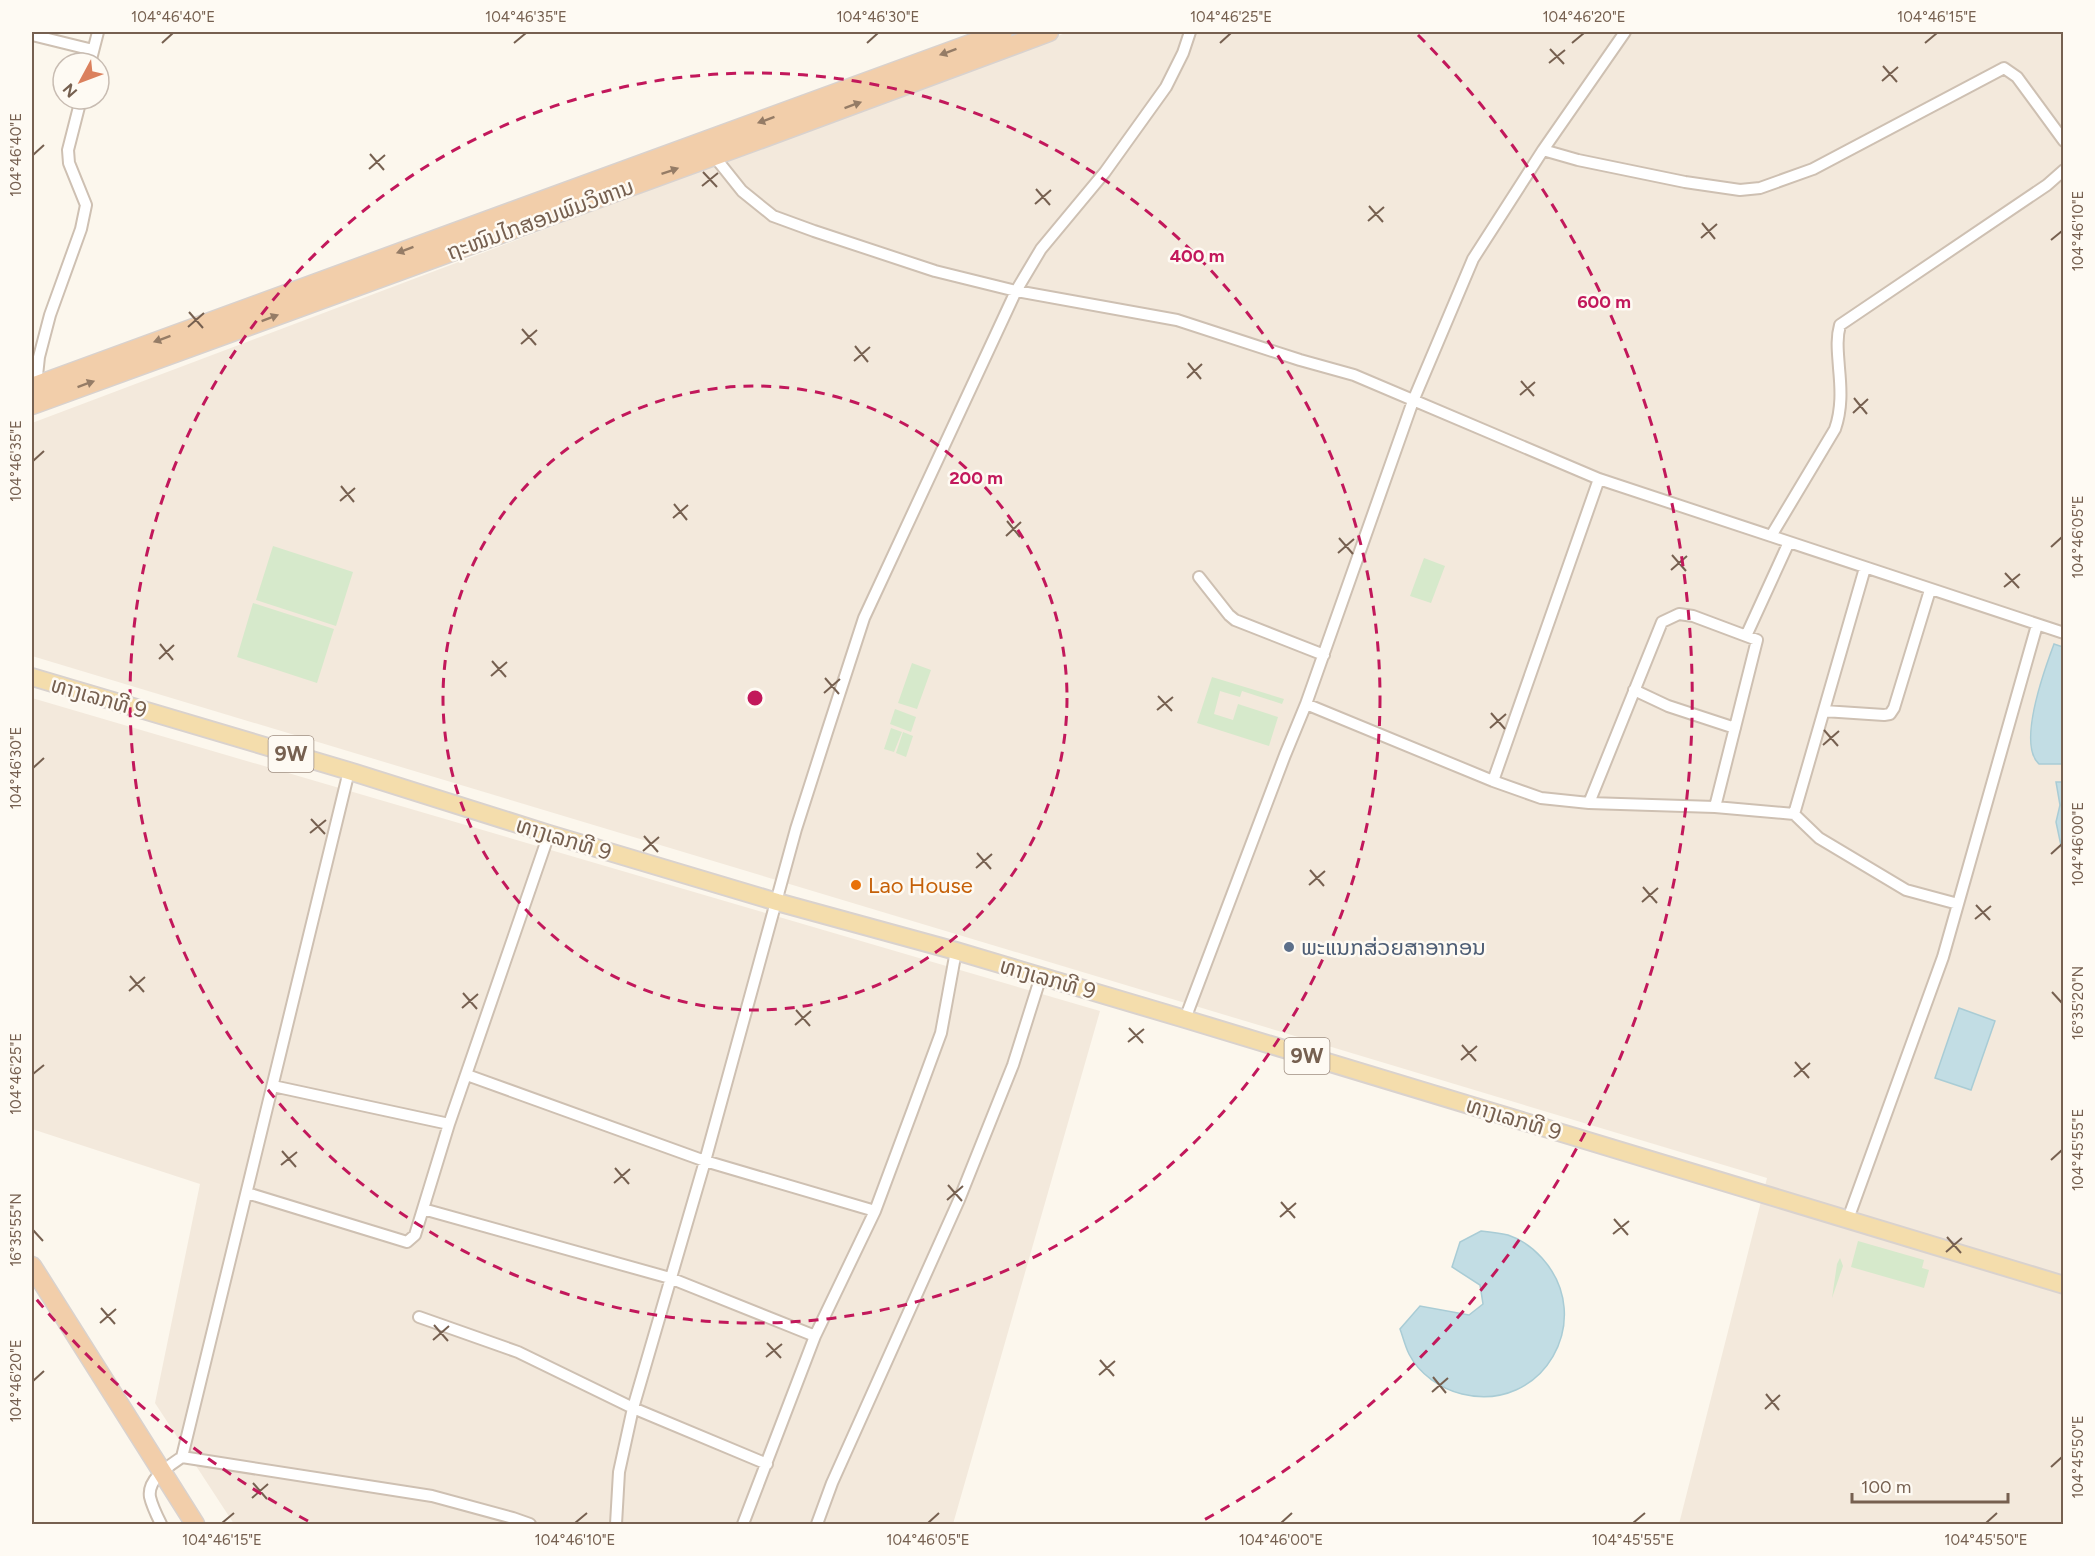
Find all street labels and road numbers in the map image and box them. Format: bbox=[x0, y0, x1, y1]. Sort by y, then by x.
street label: ຖະໜົນໄກສອນພົມວິຫານ bbox=[443, 173, 638, 266]
street label: ທາງເລກທີ 9 bbox=[48, 671, 150, 724]
road number: 9W bbox=[268, 736, 314, 772]
street label: ທາງເລກທີ 9 bbox=[513, 811, 615, 866]
street label: ທາງເລກທີ 9 bbox=[997, 952, 1099, 1005]
road number: 9W bbox=[1284, 1038, 1330, 1074]
street label: ທາງເລກທີ 9 bbox=[1463, 1091, 1565, 1146]

